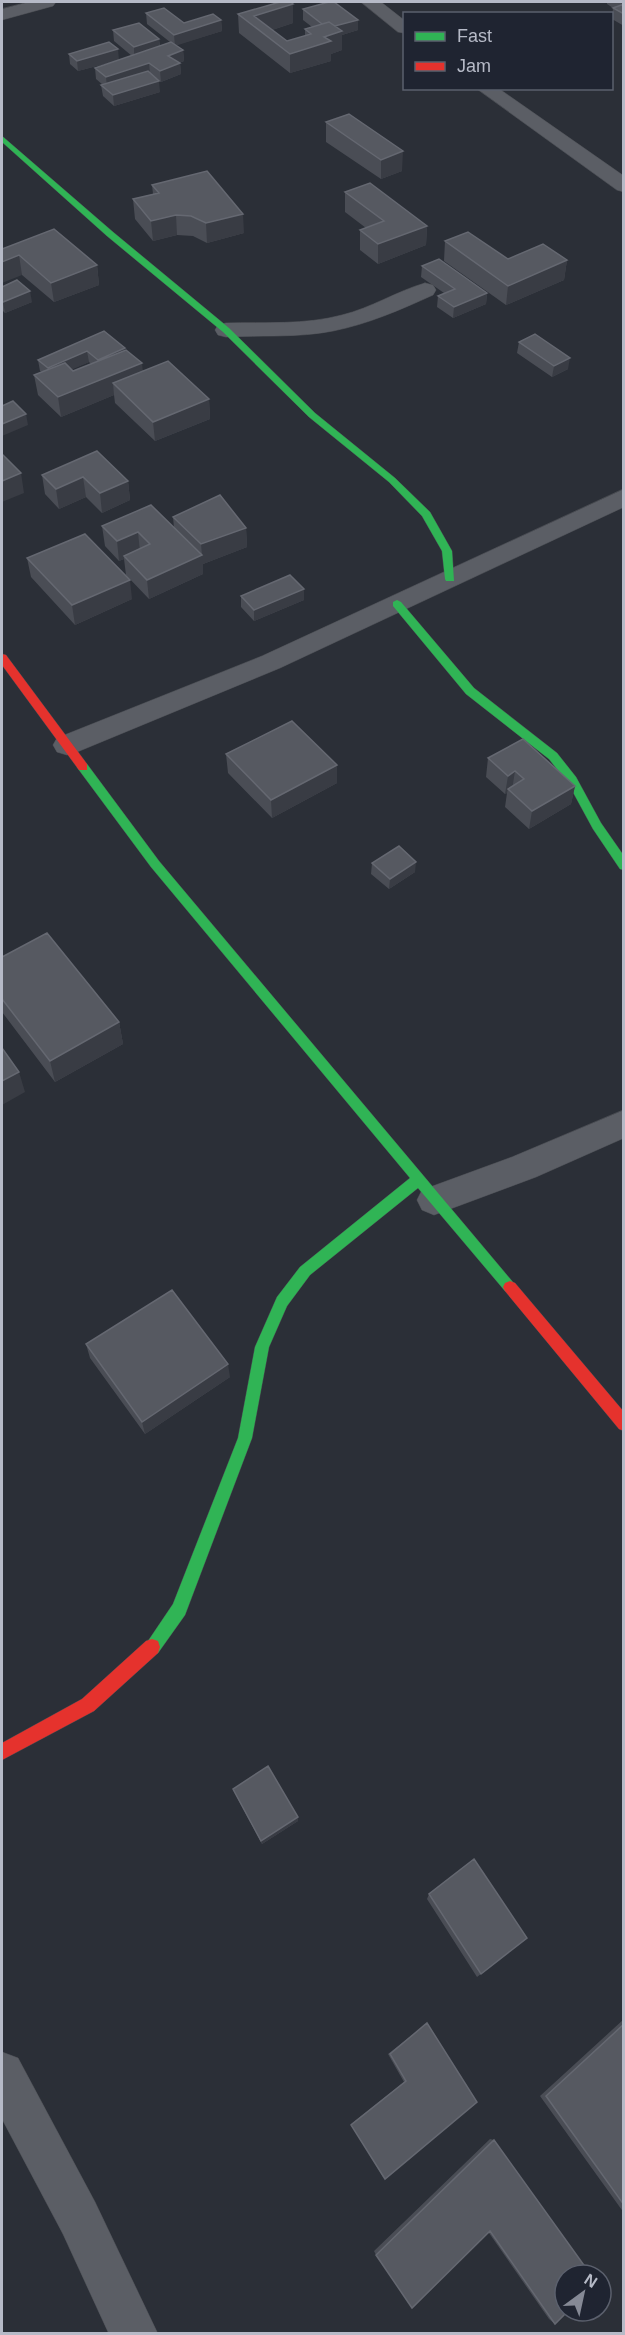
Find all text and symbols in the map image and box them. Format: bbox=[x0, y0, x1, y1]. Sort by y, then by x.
legend bbox=[403, 12, 613, 90]
text: Fast bbox=[457, 26, 492, 46]
text: Jam bbox=[457, 56, 491, 76]
north arrow bbox=[553, 2263, 613, 2323]
text: N bbox=[581, 2271, 600, 2291]

